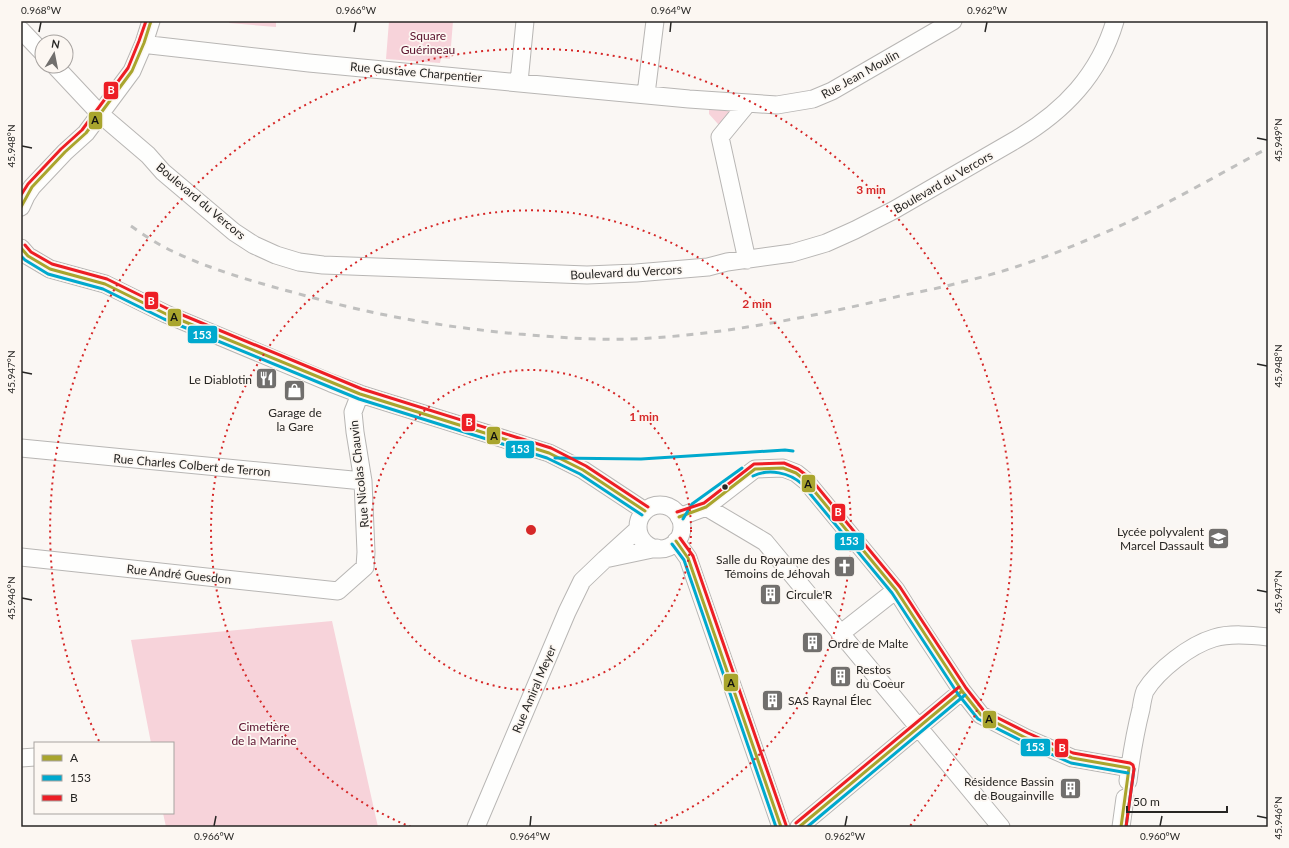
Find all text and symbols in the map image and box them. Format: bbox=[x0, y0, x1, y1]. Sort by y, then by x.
text: 0.968°W bbox=[21, 4, 62, 16]
text: 0.966°W bbox=[336, 4, 377, 16]
text: 0.964°W bbox=[651, 4, 692, 16]
text: 0.962°W bbox=[967, 4, 1008, 16]
park label: Square Guérineau bbox=[401, 28, 455, 57]
north arrow bbox=[34, 34, 74, 74]
text: N bbox=[51, 37, 61, 51]
street label: Rue Jean Moulin bbox=[818, 46, 902, 102]
street label: Rue Gustave Charpentier bbox=[349, 59, 483, 85]
line badge: B bbox=[103, 81, 119, 100]
text: B bbox=[107, 83, 115, 96]
line badge: A bbox=[88, 111, 103, 130]
text: A bbox=[90, 113, 99, 126]
text: 45.949°N bbox=[1272, 118, 1284, 162]
text: 45.948°N bbox=[5, 124, 17, 168]
street label: Boulevard du Vercors bbox=[891, 148, 995, 216]
street label: Boulevard du Vercors bbox=[153, 159, 249, 243]
text: 3 min bbox=[856, 182, 886, 197]
street label: Boulevard du Vercors bbox=[570, 262, 682, 282]
line badge: B bbox=[144, 291, 159, 310]
text: B bbox=[147, 294, 155, 307]
text: 2 min bbox=[742, 296, 772, 311]
line badge: A bbox=[167, 308, 182, 327]
text: A bbox=[169, 310, 178, 323]
line badge: 153 bbox=[187, 325, 218, 344]
text: 153 bbox=[192, 328, 212, 341]
text: 45.948°N bbox=[1272, 344, 1284, 388]
text: 45.947°N bbox=[5, 350, 17, 394]
restaurant icon: Le Diablotin bbox=[254, 366, 280, 392]
place label: Le Diablotin bbox=[189, 372, 252, 387]
shop icon: Garage de la Gare bbox=[282, 378, 308, 404]
place label: Garage de la Gare bbox=[268, 405, 322, 434]
text: 1 min bbox=[629, 409, 659, 424]
line badge: B bbox=[461, 413, 476, 432]
text: B bbox=[465, 415, 473, 428]
street label: Rue Nicolas Chauvin bbox=[346, 420, 372, 528]
line badge: A bbox=[486, 426, 501, 445]
text: A bbox=[489, 429, 498, 442]
line badge: 153 bbox=[505, 440, 535, 459]
text: 153 bbox=[510, 442, 530, 455]
street label: Rue Charles Colbert de Terron bbox=[113, 451, 271, 479]
line badge: A bbox=[801, 474, 816, 493]
text: A bbox=[803, 477, 812, 490]
unlabelled marker bbox=[720, 482, 730, 492]
line badge: B bbox=[831, 503, 846, 522]
text: B bbox=[834, 505, 842, 518]
centre of rings bbox=[524, 523, 538, 537]
place label: Lycée polyvalent Marcel Dassault bbox=[1117, 524, 1205, 553]
school or university icon: Lycée polyvalent Marcel Dassault bbox=[1206, 525, 1232, 551]
line badge: 153 bbox=[834, 532, 865, 551]
text: 153 bbox=[839, 534, 859, 547]
place label: Salle du Royaume des Témoins de Jéhovah bbox=[716, 552, 830, 581]
church icon: Salle du Royaume des Témoins de Jéhovah bbox=[832, 553, 858, 579]
street label: Rue André Guesdon bbox=[126, 561, 232, 587]
text: 45.947°N bbox=[1272, 570, 1284, 614]
text: 45.946°N bbox=[5, 576, 17, 620]
building icon: Circule'R bbox=[758, 581, 784, 607]
place label: Circule'R bbox=[786, 587, 833, 602]
building icon: Ordre de Malte bbox=[800, 630, 826, 656]
place label: Ordre de Malte bbox=[828, 636, 908, 651]
street label: Rue Amiral Meyer bbox=[509, 642, 559, 735]
place label: Restos du Coeur bbox=[856, 662, 905, 691]
building icon: Restos du Coeur bbox=[827, 663, 853, 689]
line badge: A bbox=[723, 673, 739, 692]
text: A bbox=[726, 676, 735, 689]
building icon: SAS Raynal Élec bbox=[759, 687, 785, 713]
place label: SAS Raynal Élec bbox=[788, 693, 872, 708]
line badge: A bbox=[982, 710, 997, 729]
text: A bbox=[984, 712, 993, 725]
park label: Cimetière de la Marine bbox=[231, 719, 297, 748]
line badge: 153 bbox=[1020, 738, 1051, 757]
line badge: B bbox=[1054, 738, 1069, 758]
text: 153 bbox=[1025, 740, 1045, 753]
text: B bbox=[1058, 741, 1066, 754]
legend bbox=[34, 742, 174, 814]
text: A bbox=[70, 750, 79, 765]
text: 153 bbox=[70, 770, 91, 785]
place label: Résidence Bassin de Bougainville bbox=[964, 774, 1054, 803]
building icon: Résidence Bassin de Bougainville bbox=[1057, 775, 1083, 801]
scale bar bbox=[1127, 788, 1227, 814]
text: B bbox=[70, 790, 78, 805]
text: 50 m bbox=[1133, 794, 1160, 809]
text: 45.946°N bbox=[1272, 796, 1284, 840]
text: 0.966°W bbox=[194, 830, 235, 842]
text: 0.964°W bbox=[510, 830, 551, 842]
text: 0.962°W bbox=[825, 830, 866, 842]
text: 0.960°W bbox=[1140, 830, 1181, 842]

